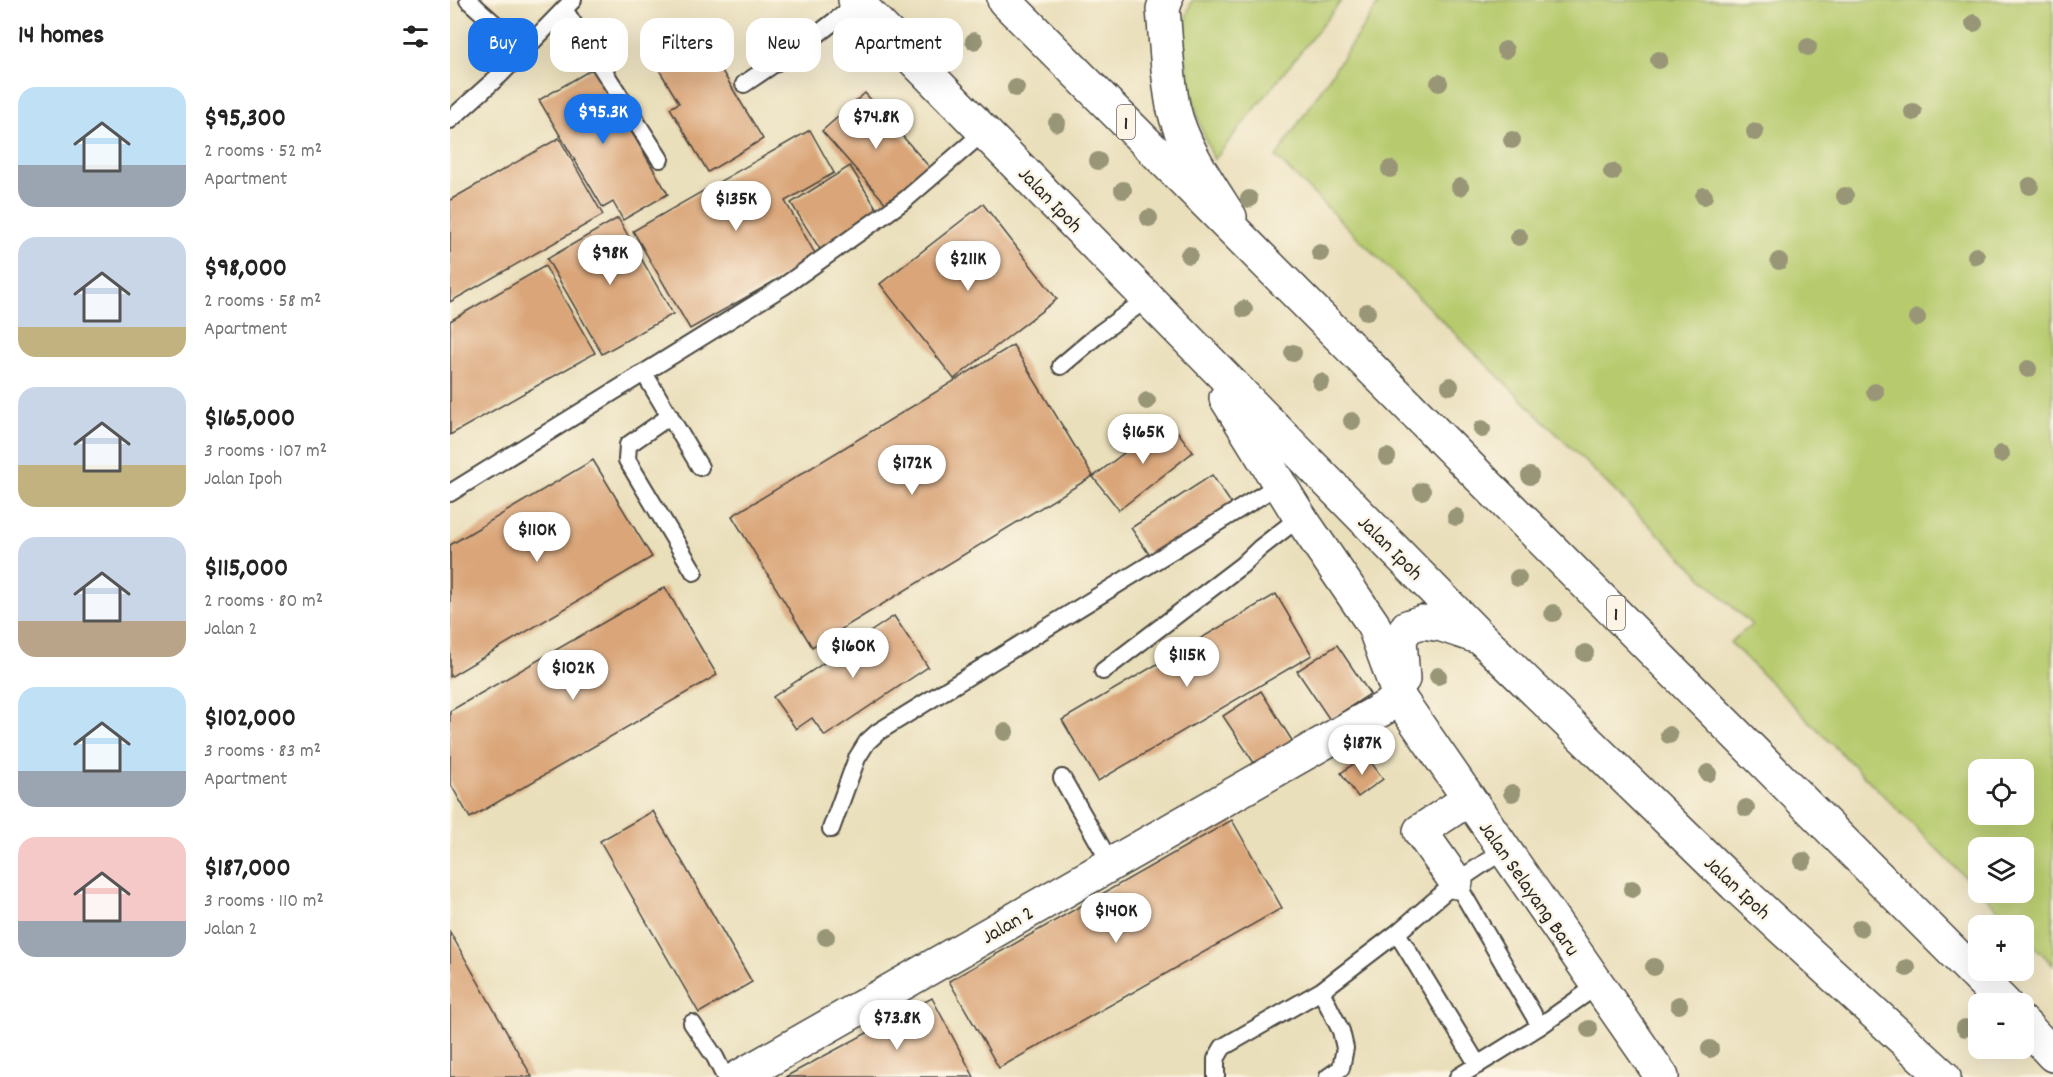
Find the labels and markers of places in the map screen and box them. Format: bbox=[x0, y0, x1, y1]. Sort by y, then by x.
pin: $95.3K bbox=[554, 94, 652, 145]
pin: $74.8K bbox=[827, 99, 925, 150]
pin: $135K bbox=[694, 181, 778, 232]
pin: $98K bbox=[574, 235, 646, 286]
pin: $211K bbox=[926, 241, 1010, 292]
pin: $165K bbox=[1101, 414, 1185, 465]
pin: $172K bbox=[870, 445, 954, 496]
pin: $110K bbox=[495, 512, 579, 563]
pin: $160K bbox=[811, 628, 895, 679]
pin: $115K bbox=[1145, 637, 1229, 688]
pin: $102K bbox=[531, 650, 615, 701]
pin: $187K bbox=[1320, 725, 1404, 776]
pin: $140K bbox=[1074, 893, 1158, 944]
pin: $73.8K bbox=[848, 1000, 946, 1051]

